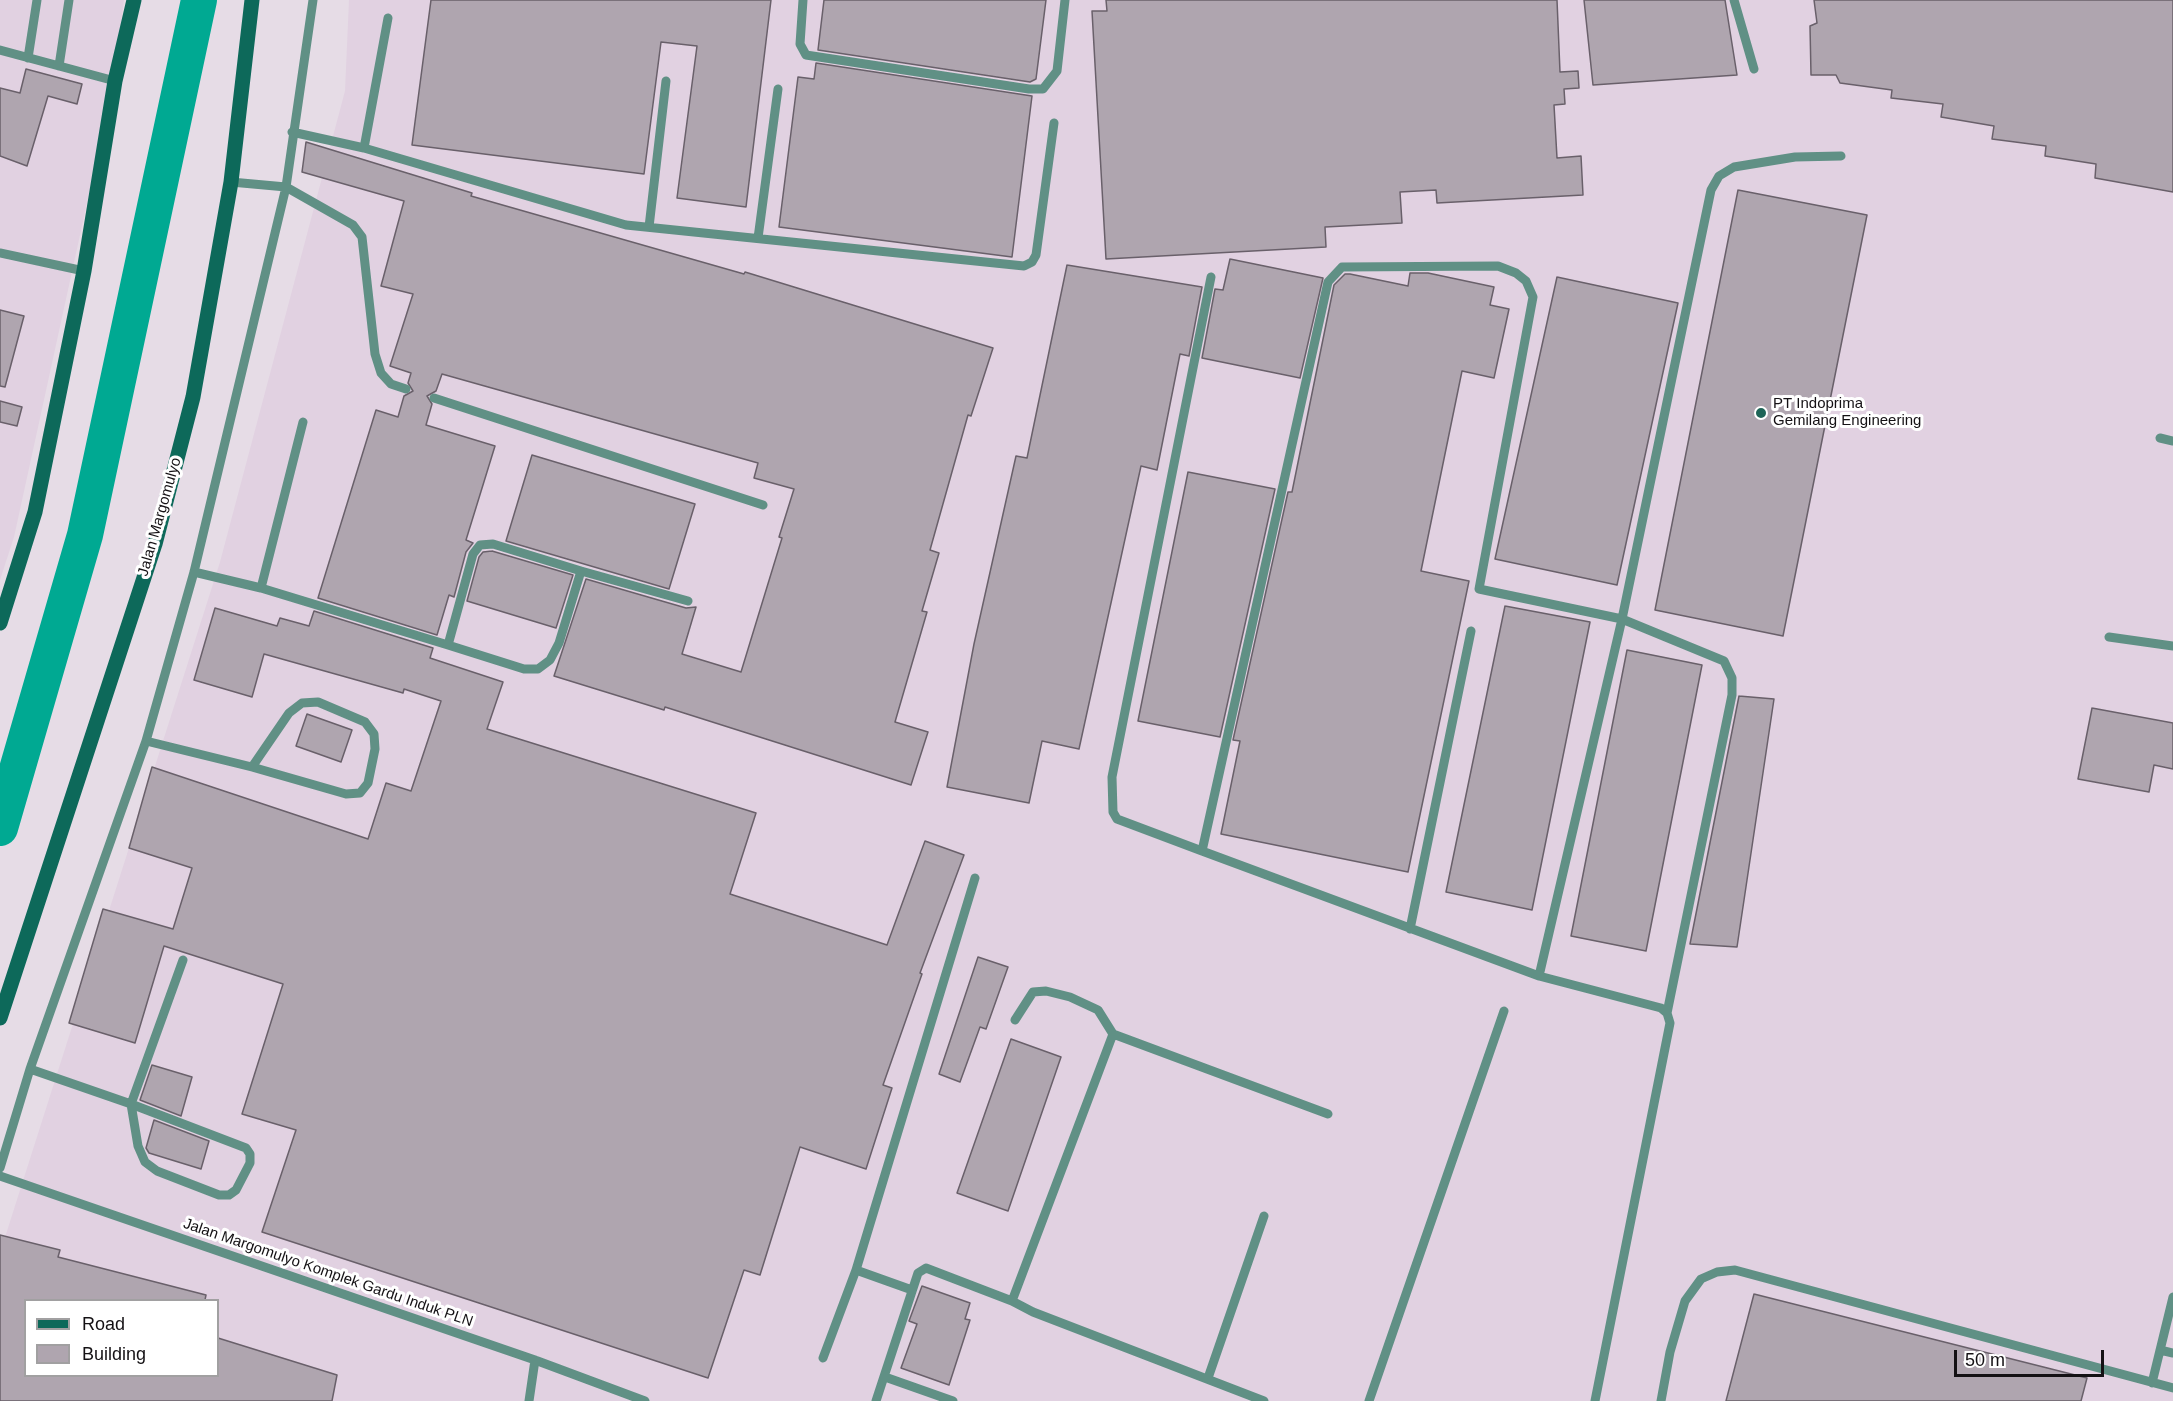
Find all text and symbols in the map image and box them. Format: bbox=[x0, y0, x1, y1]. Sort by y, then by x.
place label: PT Indoprima Gemilang Engineering bbox=[1773, 395, 1921, 430]
marker: PT Indoprima Gemilang Engineering bbox=[1754, 406, 1768, 420]
street label: Jalan Margomulyo bbox=[134, 456, 186, 578]
street label: Jalan Margomulyo Komplek Gardu Induk PLN bbox=[181, 1215, 475, 1331]
legend bbox=[24, 1299, 219, 1377]
text: Road bbox=[82, 1314, 125, 1334]
scale bar bbox=[1957, 1338, 2107, 1376]
text: Building bbox=[82, 1344, 146, 1364]
text: 50 m bbox=[1965, 1350, 2005, 1370]

